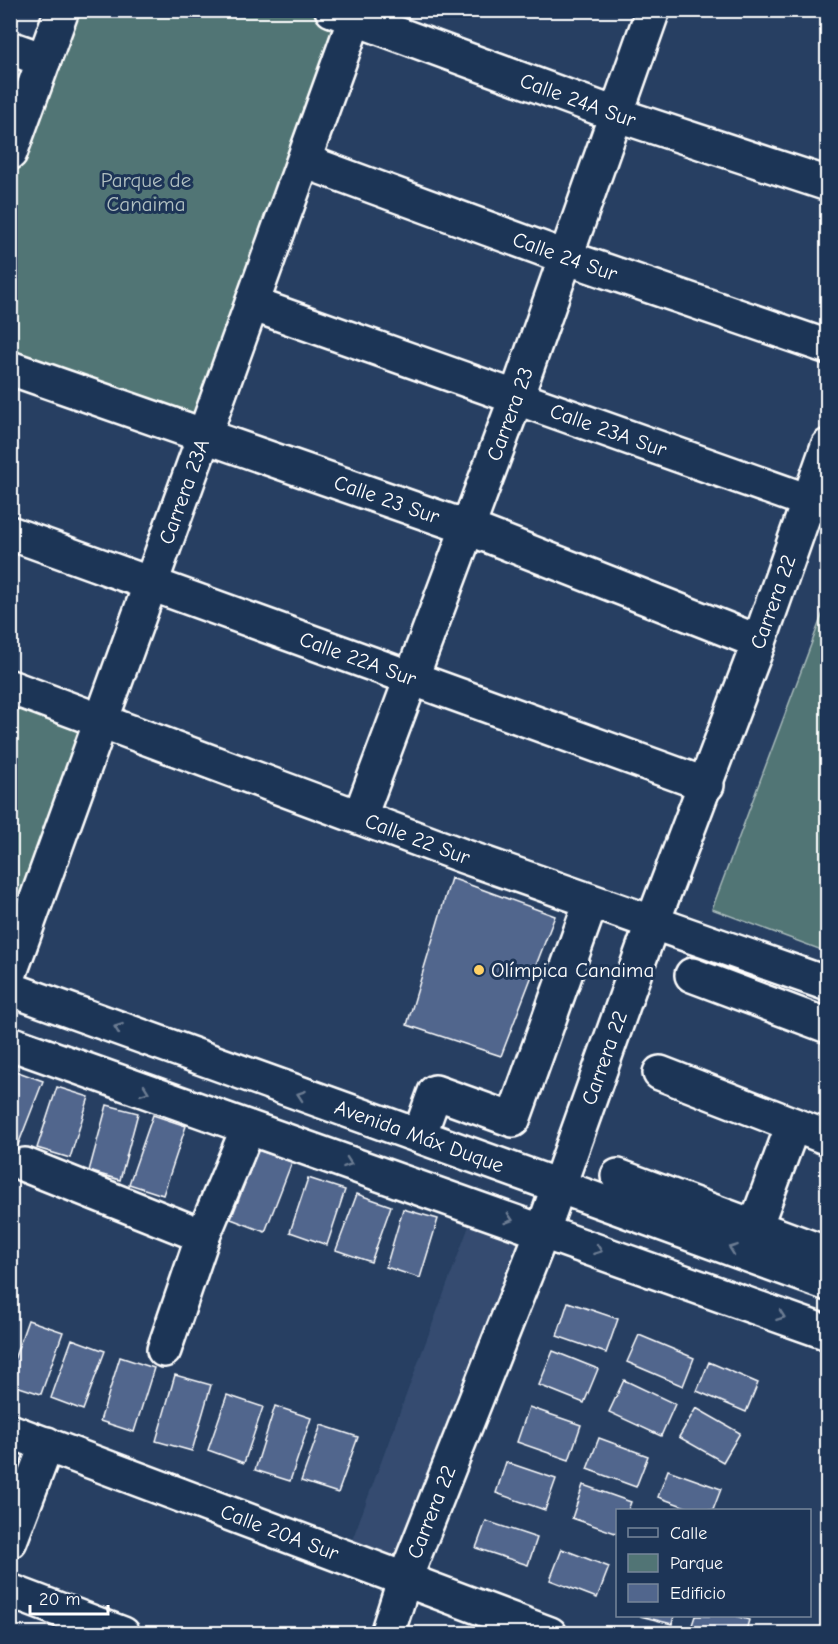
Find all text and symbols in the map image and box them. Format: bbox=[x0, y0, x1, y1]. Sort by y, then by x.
street label: Calle 24A Sur bbox=[517, 68, 640, 132]
park label: Parque de Canaima bbox=[101, 168, 191, 216]
street label: Calle 24 Sur bbox=[509, 227, 621, 286]
street label: Carrera 23 bbox=[482, 364, 538, 464]
street label: Calle 23A Sur bbox=[547, 399, 670, 462]
street label: Carrera 23A bbox=[154, 436, 214, 547]
street label: Calle 23 Sur bbox=[331, 470, 443, 529]
street label: Carrera 22 bbox=[745, 552, 801, 653]
street label: Calle 22A Sur bbox=[296, 627, 420, 691]
street label: Calle 22 Sur bbox=[362, 809, 474, 870]
place label: Olímpica Canaima bbox=[491, 958, 654, 982]
marker: Olímpica Canaima bbox=[472, 963, 486, 977]
street label: Carrera 22 bbox=[577, 1007, 632, 1108]
one-way arrow bbox=[113, 1023, 124, 1036]
one-way arrow bbox=[139, 1083, 149, 1096]
one-way arrow bbox=[296, 1090, 307, 1103]
street label: Avenida Máx Duque bbox=[332, 1095, 507, 1177]
one-way arrow bbox=[342, 1156, 353, 1169]
one-way arrow bbox=[503, 1212, 514, 1224]
one-way arrow bbox=[592, 1242, 603, 1255]
one-way arrow bbox=[728, 1244, 739, 1257]
one-way arrow bbox=[775, 1309, 786, 1321]
street label: Carrera 22 bbox=[402, 1462, 461, 1562]
street label: Calle 20A Sur bbox=[217, 1499, 343, 1566]
legend bbox=[616, 1509, 811, 1617]
text: Calle bbox=[670, 1523, 707, 1544]
text: Parque bbox=[670, 1553, 723, 1574]
scale bar bbox=[30, 1578, 108, 1616]
text: Edificio bbox=[670, 1583, 726, 1604]
text: 20 m bbox=[39, 1589, 80, 1610]

